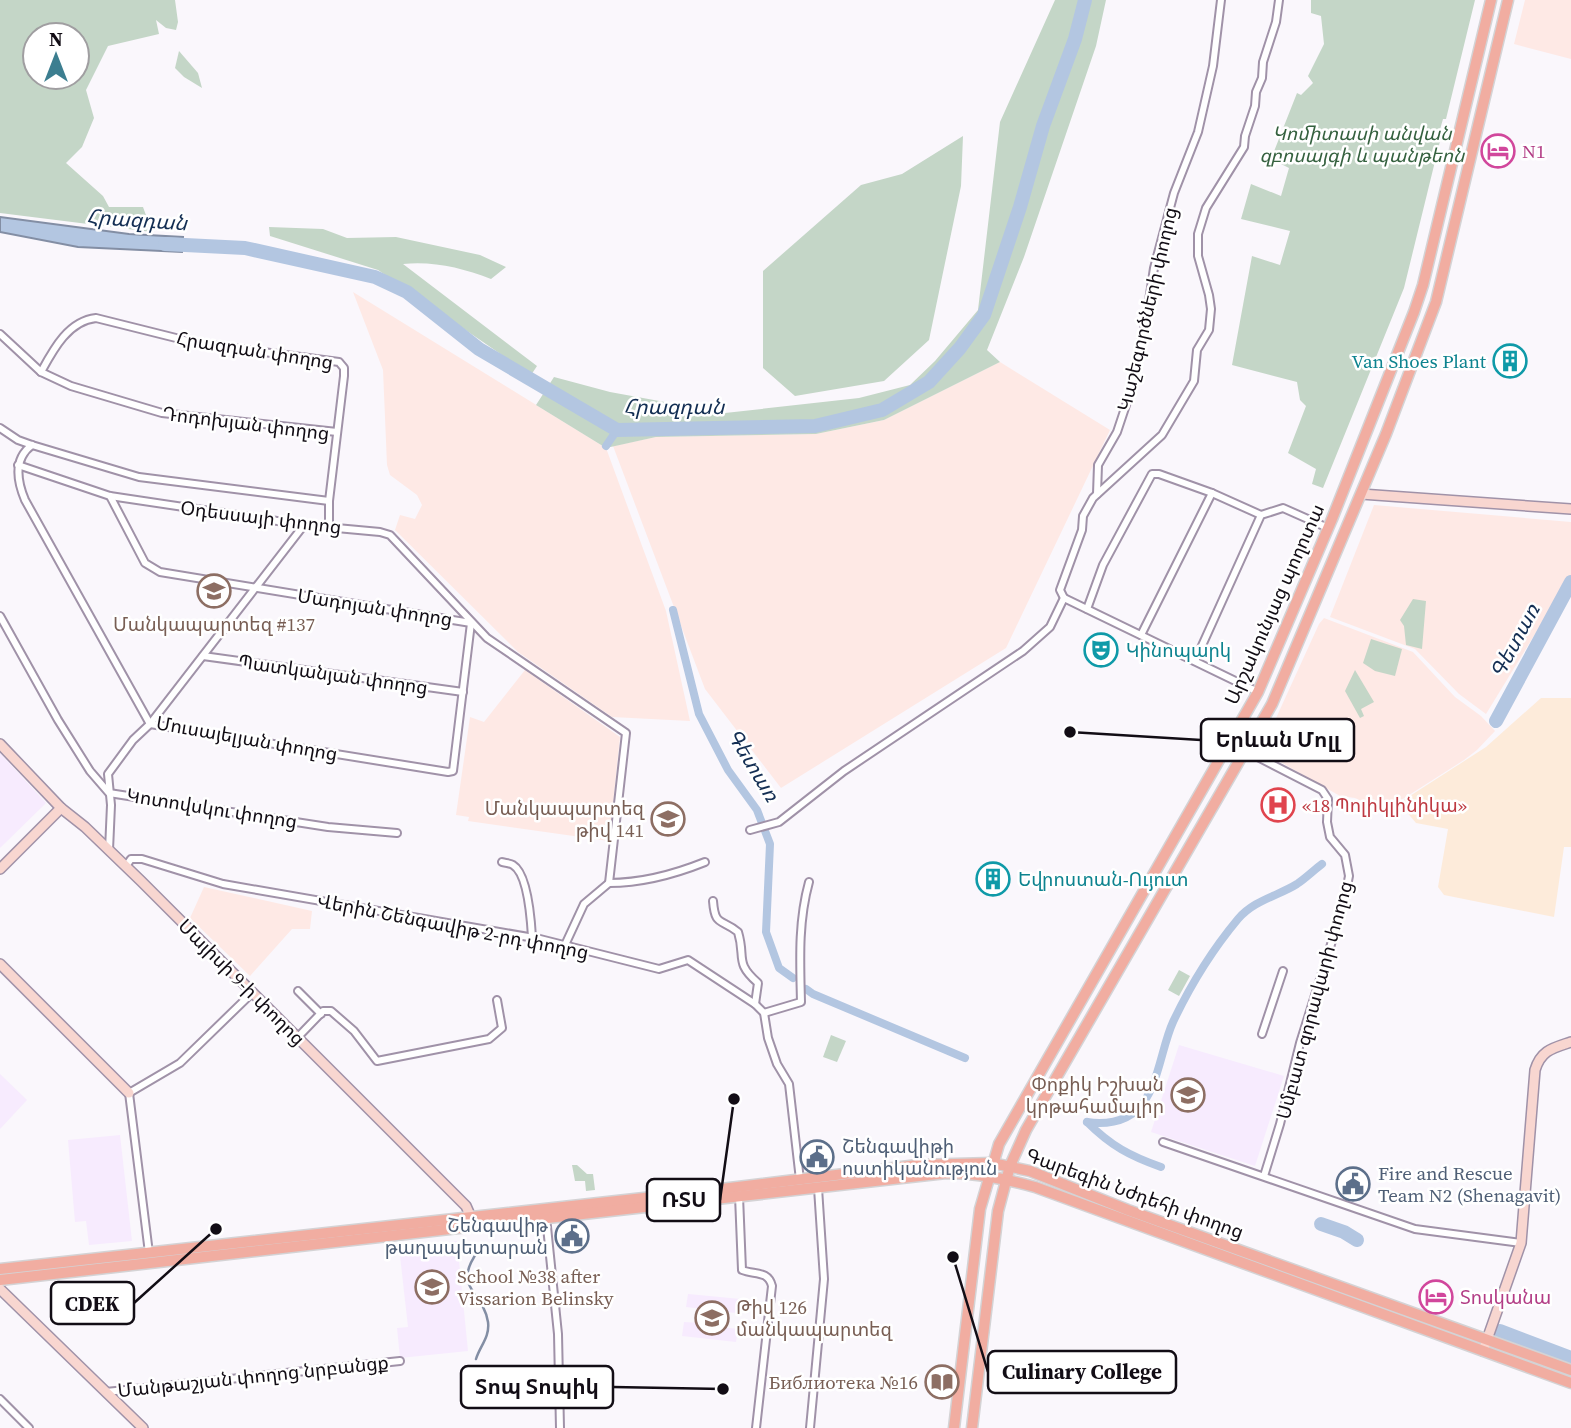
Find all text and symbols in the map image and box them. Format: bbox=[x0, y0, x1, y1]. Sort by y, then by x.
north arrow bbox=[21, 21, 91, 91]
text: N bbox=[49, 26, 63, 52]
park label: Կոմիտասի անվան զբոսայգի և պանթեոն bbox=[1260, 120, 1466, 168]
hotel icon: N1 bbox=[1479, 132, 1517, 170]
place label: N1 bbox=[1522, 138, 1545, 164]
water label: Հրազդան bbox=[86, 202, 190, 238]
street label: Կաշեգործների փողոց bbox=[1111, 204, 1183, 414]
street label: Հրազդան փողոց bbox=[175, 325, 335, 375]
building icon: Van Shoes Plant bbox=[1491, 342, 1529, 380]
place label: Van Shoes Plant bbox=[1352, 348, 1487, 374]
water label: Հրազդան bbox=[624, 392, 726, 421]
street label: Դոդոխյան փողոց bbox=[161, 400, 331, 446]
street label: Օդեսսայի փողոց bbox=[179, 494, 343, 540]
street label: Արշակունյաց պողոտա bbox=[1218, 500, 1330, 708]
school or university icon: Մանկապարտեզ #137 bbox=[195, 572, 233, 610]
street label: Մադոյան փողոց bbox=[296, 582, 454, 632]
water label: Գետառ bbox=[1483, 598, 1547, 683]
place label: Մանկապարտեզ #137 bbox=[113, 611, 315, 637]
theatre icon: Կինոպարկ bbox=[1082, 631, 1120, 669]
place label: Կինոպարկ bbox=[1126, 637, 1231, 663]
street label: Պատկանյան փողոց bbox=[236, 648, 430, 700]
street label: Մուսայելյան փողոց bbox=[154, 709, 340, 767]
callout: Երևան Մոլլ bbox=[1201, 719, 1354, 761]
water label: Գետառ bbox=[720, 723, 787, 807]
text: Երևան Մոլլ bbox=[1216, 725, 1342, 754]
street label: Կոտովսկու փողոց bbox=[125, 782, 299, 834]
hospital icon: «18 Պոլիկլինիկա» bbox=[1259, 786, 1297, 824]
place label: «18 Պոլիկլինիկա» bbox=[1302, 792, 1467, 818]
place label: Մանկապարտեզ թիվ 141 bbox=[485, 795, 646, 843]
school or university icon: Մանկապարտեզ թիվ 141 bbox=[649, 800, 687, 838]
building icon: Եվրոստան-Ույուտ bbox=[974, 860, 1012, 898]
place label: Եվրոստան-Ույուտ bbox=[1018, 866, 1188, 892]
street label: Սմբատ զորավարի փողոց bbox=[1270, 878, 1358, 1122]
street label: Վերին Շենգավիթ 2-րդ փողոց bbox=[315, 887, 591, 965]
street label: Մայիսի 9-ի փողոց bbox=[173, 913, 311, 1051]
place label: Փոքիկ Իշխան կրթահամալիր bbox=[1026, 1071, 1164, 1119]
school or university icon: Փոքիկ Իշխան կրթահամալիր bbox=[1169, 1076, 1207, 1114]
place label: Շենգավիթի ոստիկանություն bbox=[842, 1133, 997, 1181]
public building icon: Շենգավիթի ոստիկանություն bbox=[798, 1138, 836, 1176]
street label: Գարեգին Նժդեհի փողոց bbox=[1022, 1141, 1248, 1245]
place label: Fire and Rescue Team N2 (Shenagavit) bbox=[1378, 1160, 1561, 1208]
public building icon: Fire and Rescue Team N2 (Shenagavit) bbox=[1334, 1165, 1372, 1203]
callout: ՌՏՍ bbox=[647, 1179, 720, 1221]
text: ՌՏՍ bbox=[661, 1185, 707, 1214]
place label: Շենգավիթ թաղապետարան bbox=[385, 1212, 548, 1260]
public building icon: Շենգավիթ թաղապետարան bbox=[553, 1217, 591, 1255]
place label: School №38 after Vissarion Belinsky bbox=[457, 1263, 614, 1311]
school or university icon: School №38 after Vissarion Belinsky bbox=[413, 1268, 451, 1306]
hotel icon: Տոսկանա bbox=[1417, 1278, 1455, 1316]
callout: CDEK bbox=[51, 1282, 134, 1324]
place label: Տոսկանա bbox=[1460, 1284, 1551, 1310]
text: CDEK bbox=[65, 1289, 120, 1318]
place label: Թիվ 126 մանկապարտեզ bbox=[736, 1294, 893, 1342]
school or university icon: Թիվ 126 մանկապարտեզ bbox=[693, 1299, 731, 1337]
street label: Մանթաշյան փողոց նրբանցք bbox=[116, 1349, 390, 1403]
callout: Culinary College bbox=[988, 1351, 1176, 1393]
text: Culinary College bbox=[1002, 1357, 1162, 1386]
library icon: Библиотека №16 bbox=[923, 1363, 961, 1401]
callout: Տոպ Տոպիկ bbox=[461, 1366, 613, 1408]
place label: Библиотека №16 bbox=[769, 1369, 918, 1395]
text: Տոպ Տոպիկ bbox=[475, 1372, 599, 1401]

